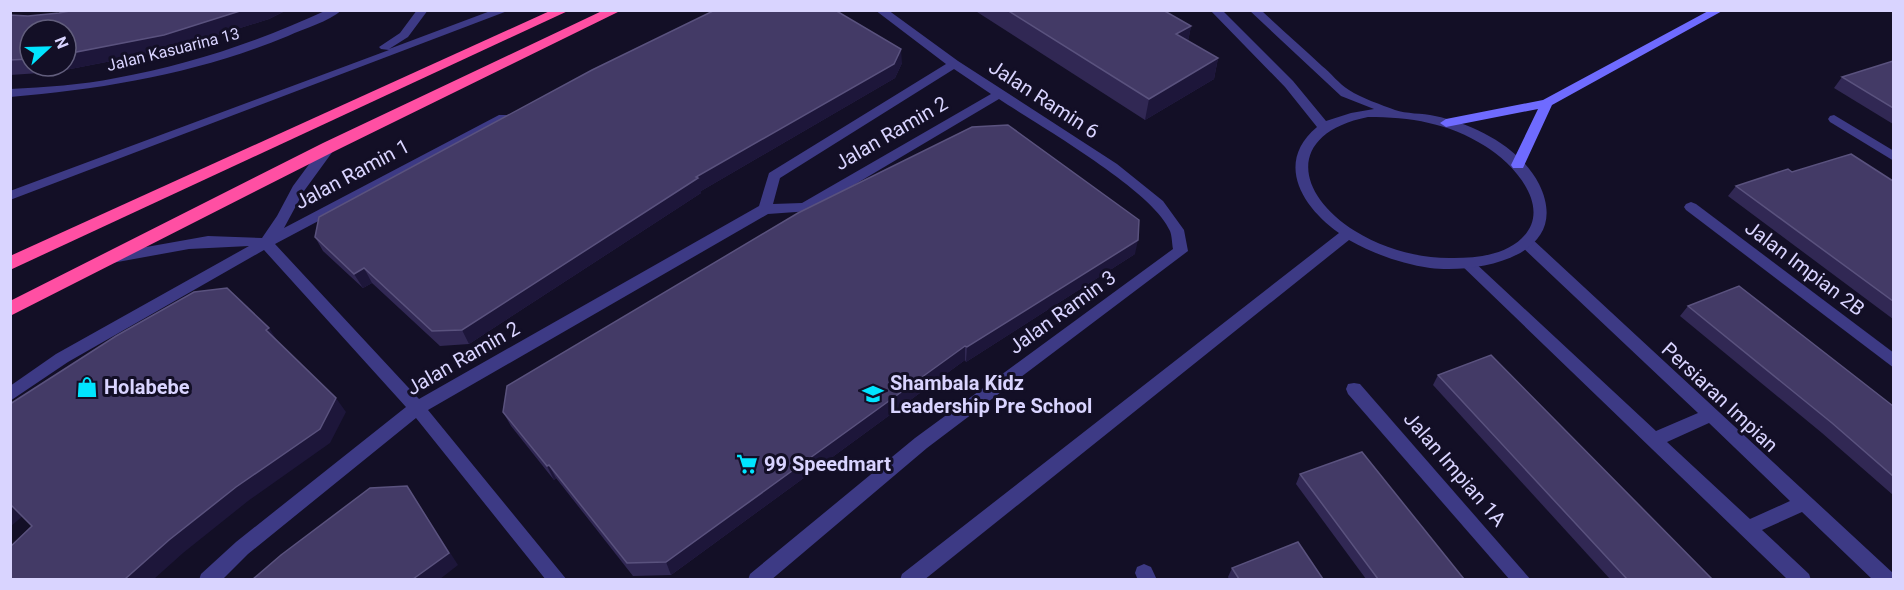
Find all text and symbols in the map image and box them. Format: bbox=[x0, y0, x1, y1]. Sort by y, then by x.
north arrow bbox=[18, 18, 78, 78]
street label: Jalan Kasuarina 13 bbox=[105, 24, 242, 75]
text: N bbox=[51, 34, 72, 51]
street label: Jalan Ramin 6 bbox=[984, 54, 1104, 144]
street label: Jalan Ramin 2 bbox=[830, 91, 952, 175]
street label: Jalan Ramin 1 bbox=[291, 134, 413, 214]
street label: Jalan Impian 2B bbox=[1741, 215, 1869, 321]
street label: Jalan Ramin 3 bbox=[1004, 265, 1120, 359]
street label: Jalan Ramin 2 bbox=[402, 316, 524, 400]
street label: Persiaran Impian bbox=[1657, 337, 1783, 457]
place label: Shambala Kidz Leadership Pre School bbox=[890, 371, 1092, 418]
shop icon: Holabebe bbox=[75, 375, 99, 399]
place label: Holabebe bbox=[104, 375, 190, 399]
school or university icon: Shambala Kidz Leadership Pre School bbox=[861, 382, 885, 406]
street label: Jalan Impian 1A bbox=[1399, 407, 1511, 531]
supermarket icon: 99 Speedmart bbox=[735, 452, 759, 476]
place label: 99 Speedmart bbox=[764, 452, 891, 476]

